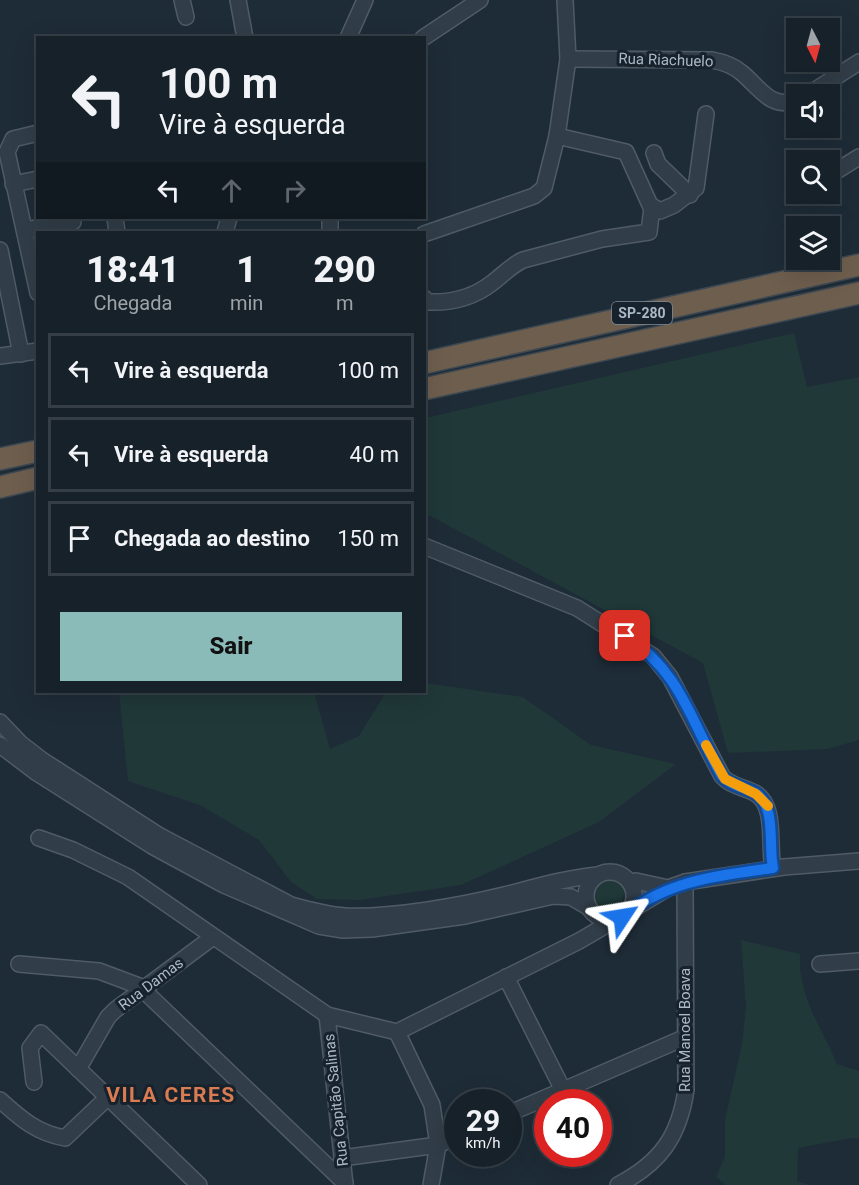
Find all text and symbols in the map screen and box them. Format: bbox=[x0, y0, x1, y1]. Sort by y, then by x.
north arrow bbox=[786, 18, 840, 72]
map controls bbox=[786, 18, 840, 270]
street label: Rua Riachuelo bbox=[618, 49, 714, 71]
text: 100 m bbox=[159, 59, 278, 108]
icon: left bbox=[60, 60, 138, 138]
button: sound bbox=[786, 84, 840, 138]
text: Vire à esquerda bbox=[159, 109, 346, 141]
button: search bbox=[786, 150, 840, 204]
icon: left bbox=[152, 174, 185, 207]
icon: ahead bbox=[215, 174, 248, 207]
icon: right bbox=[278, 174, 311, 207]
button: layers bbox=[786, 216, 840, 270]
text: 18:41 bbox=[86, 249, 180, 291]
text: 1 bbox=[236, 249, 257, 291]
text: 290 bbox=[314, 249, 376, 291]
text: Chegada bbox=[93, 291, 172, 315]
text: min bbox=[230, 291, 263, 315]
text: m bbox=[336, 291, 353, 315]
road number: SP-280 bbox=[612, 302, 672, 324]
icon: left bbox=[63, 354, 96, 387]
text: Vire à esquerda bbox=[114, 358, 268, 383]
text: 100 m bbox=[337, 358, 399, 383]
icon: left bbox=[63, 438, 96, 471]
text: Vire à esquerda bbox=[114, 442, 268, 467]
text: 40 m bbox=[350, 442, 399, 467]
icon: arrive bbox=[63, 522, 96, 555]
text: Chegada ao destino bbox=[114, 526, 310, 551]
text: 150 m bbox=[337, 526, 399, 551]
pin bbox=[599, 610, 650, 661]
button: Sair bbox=[60, 612, 402, 681]
icon: arrive bbox=[608, 619, 641, 652]
position arrow bbox=[590, 885, 654, 949]
street label: Rua Damas bbox=[115, 954, 187, 1014]
street label: Rua Manoel Boava bbox=[676, 968, 694, 1092]
street label: Rua Capitão Salinas bbox=[320, 1033, 352, 1167]
district label: VILA CERES bbox=[106, 1083, 236, 1107]
speed limit sign: 40 bbox=[534, 1089, 612, 1167]
text: 29 bbox=[466, 1103, 500, 1138]
text: km/h bbox=[465, 1134, 501, 1152]

